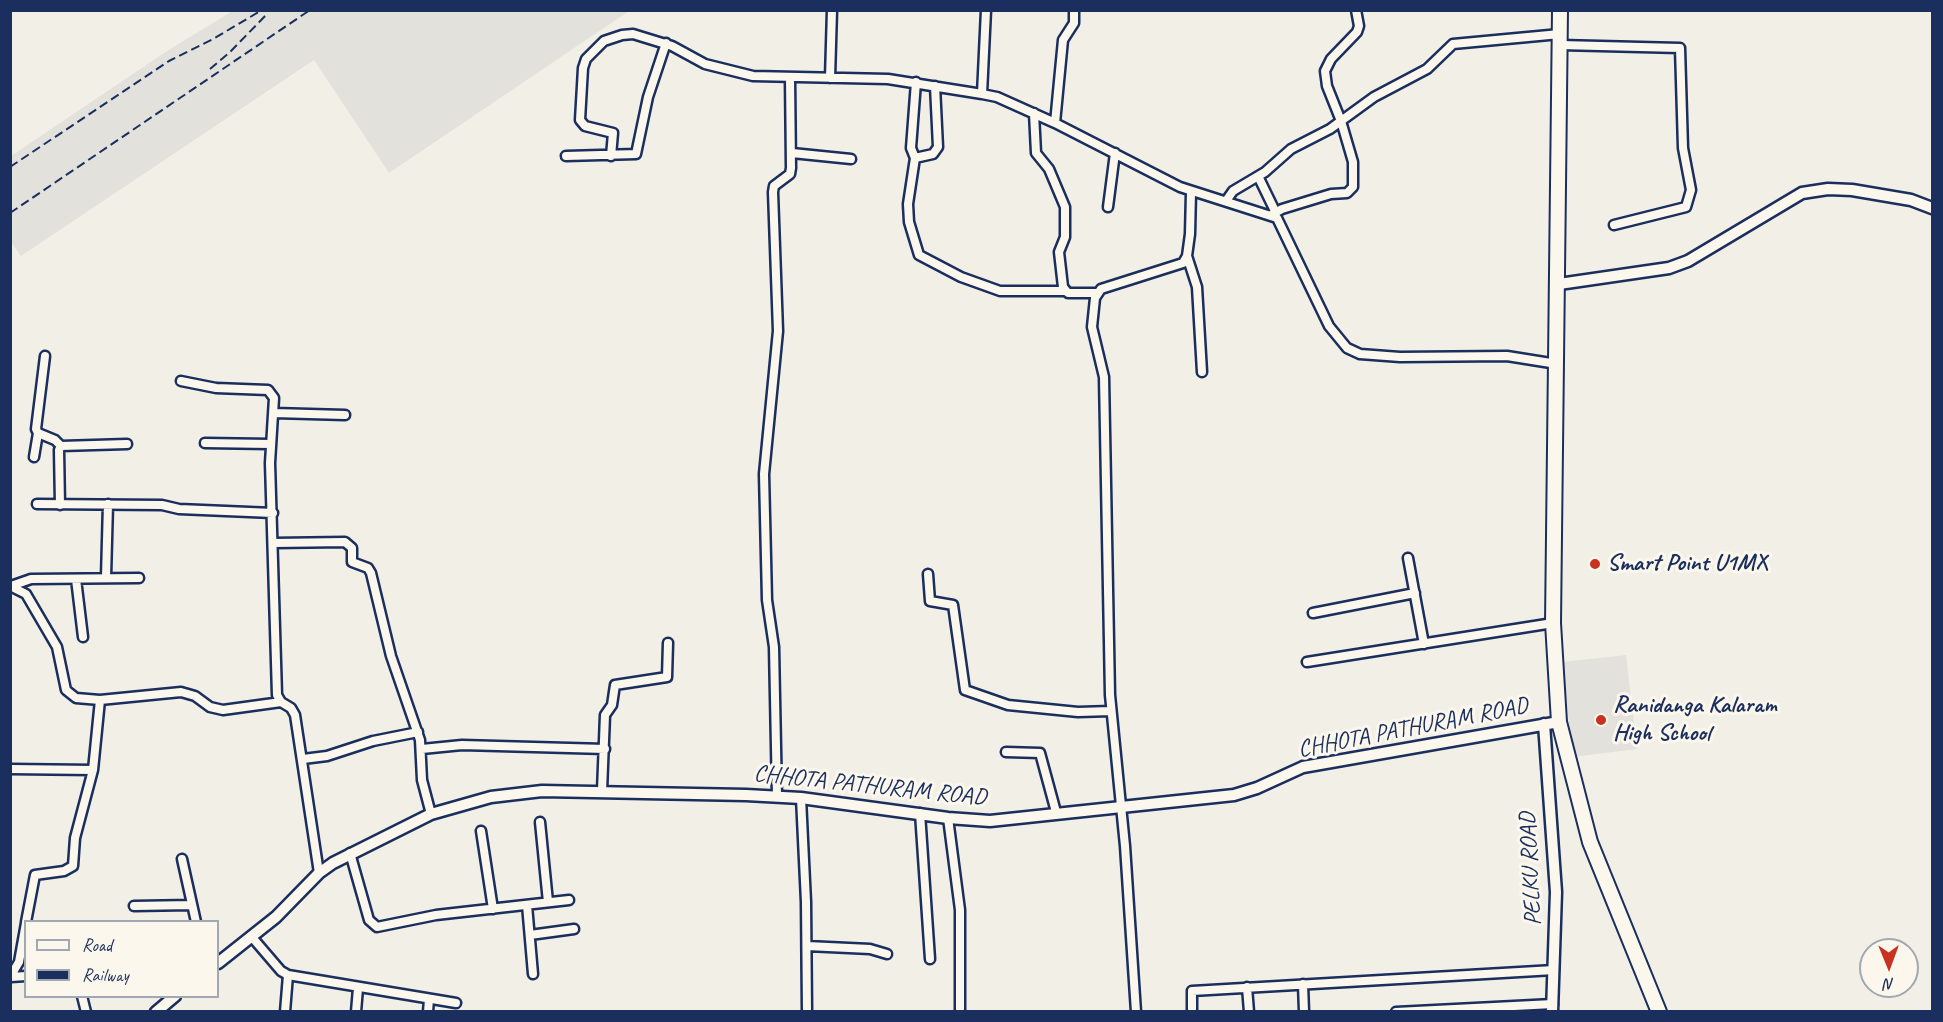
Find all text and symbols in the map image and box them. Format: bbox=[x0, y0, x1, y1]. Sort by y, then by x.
place label: Smart Point U1MX bbox=[1607, 550, 1767, 578]
marker: Smart Point U1MX bbox=[1588, 557, 1602, 571]
street label: CHHOTA PATHURAM ROAD bbox=[1296, 692, 1530, 764]
place label: Ranidanga Kalaram High School bbox=[1613, 692, 1777, 748]
marker: Ranidanga Kalaram High School bbox=[1594, 713, 1608, 727]
street label: CHHOTA PATHURAM ROAD bbox=[752, 759, 988, 813]
street label: PELKU ROAD bbox=[1514, 812, 1548, 926]
legend bbox=[24, 920, 219, 998]
text: Road bbox=[82, 934, 112, 956]
north arrow bbox=[1859, 938, 1919, 998]
text: Railway bbox=[82, 964, 129, 986]
text: N bbox=[1884, 974, 1894, 994]

